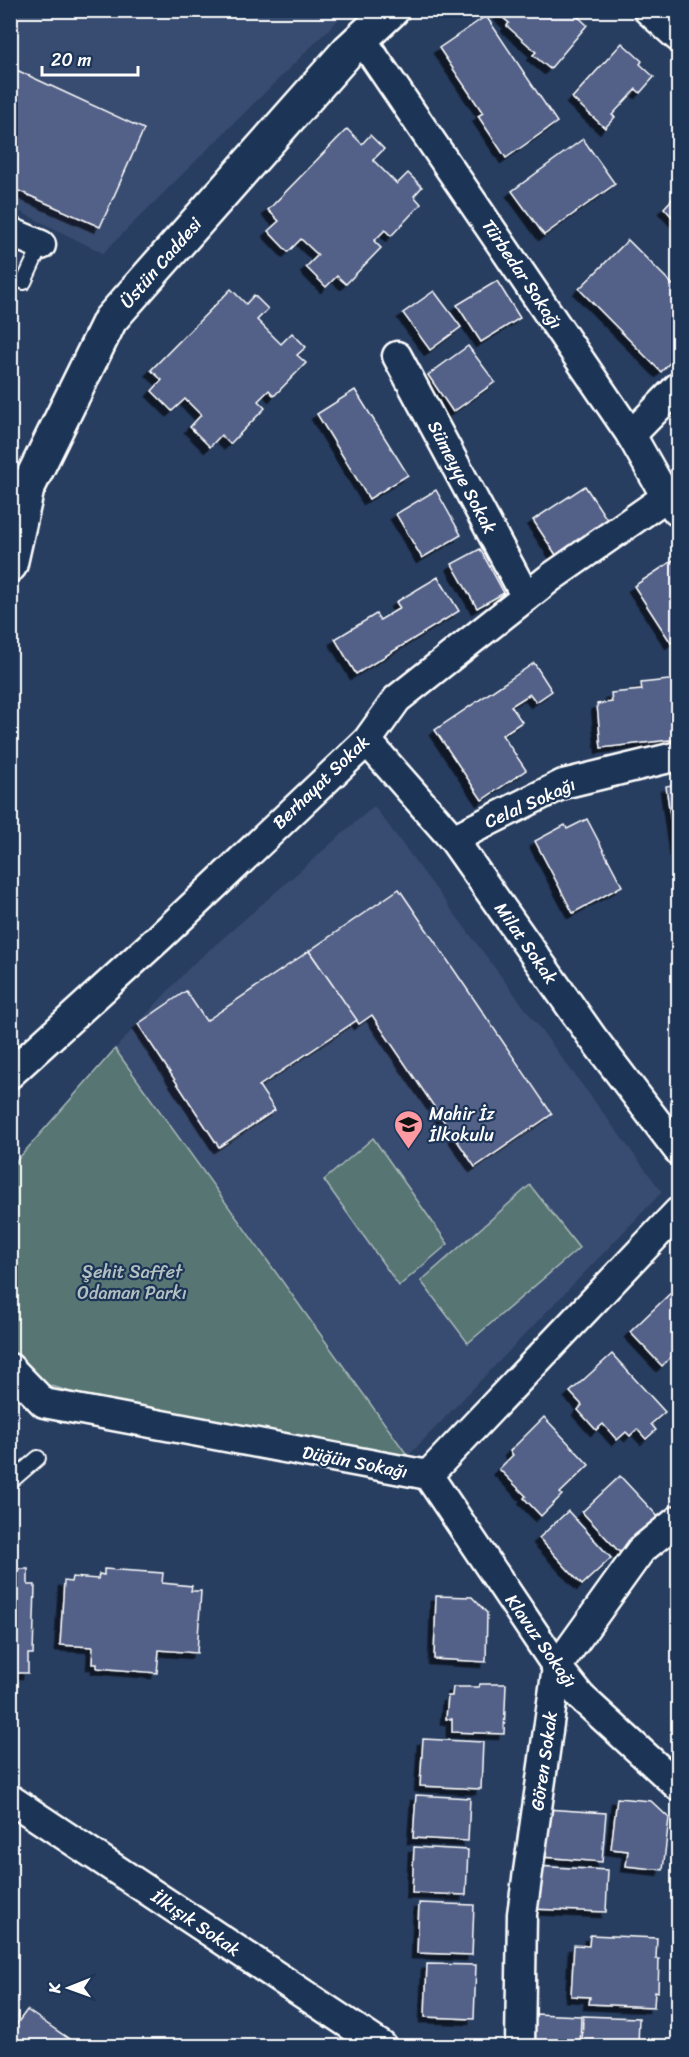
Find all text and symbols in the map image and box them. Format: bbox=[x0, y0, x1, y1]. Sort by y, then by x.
scale bar bbox=[42, 39, 138, 77]
text: 20 m bbox=[51, 44, 91, 76]
street label: Üstün Caddesi bbox=[112, 209, 211, 316]
street label: Türbedar Sokağı bbox=[473, 212, 571, 336]
street label: Sümeyye Sokak bbox=[419, 414, 506, 540]
street label: Berhayat Sokak bbox=[265, 727, 377, 837]
street label: Celal Sokağı bbox=[479, 769, 581, 837]
street label: Milat Sokak bbox=[486, 895, 567, 991]
place label: Mahir İz İlkokulu bbox=[428, 1098, 495, 1151]
school or university icon: Mahir İz İlkokulu bbox=[392, 1108, 424, 1150]
park label: Şehit Saffet Odaman Parkı bbox=[77, 1256, 187, 1309]
street label: Düğün Sokağı bbox=[300, 1436, 410, 1488]
street label: Klavuz Sokağı bbox=[497, 1587, 585, 1695]
street label: Gören Sokak bbox=[521, 1709, 567, 1813]
street label: İlkışık Sokak bbox=[144, 1880, 248, 1965]
north arrow bbox=[39, 1958, 99, 2018]
text: K bbox=[40, 1982, 69, 1994]

